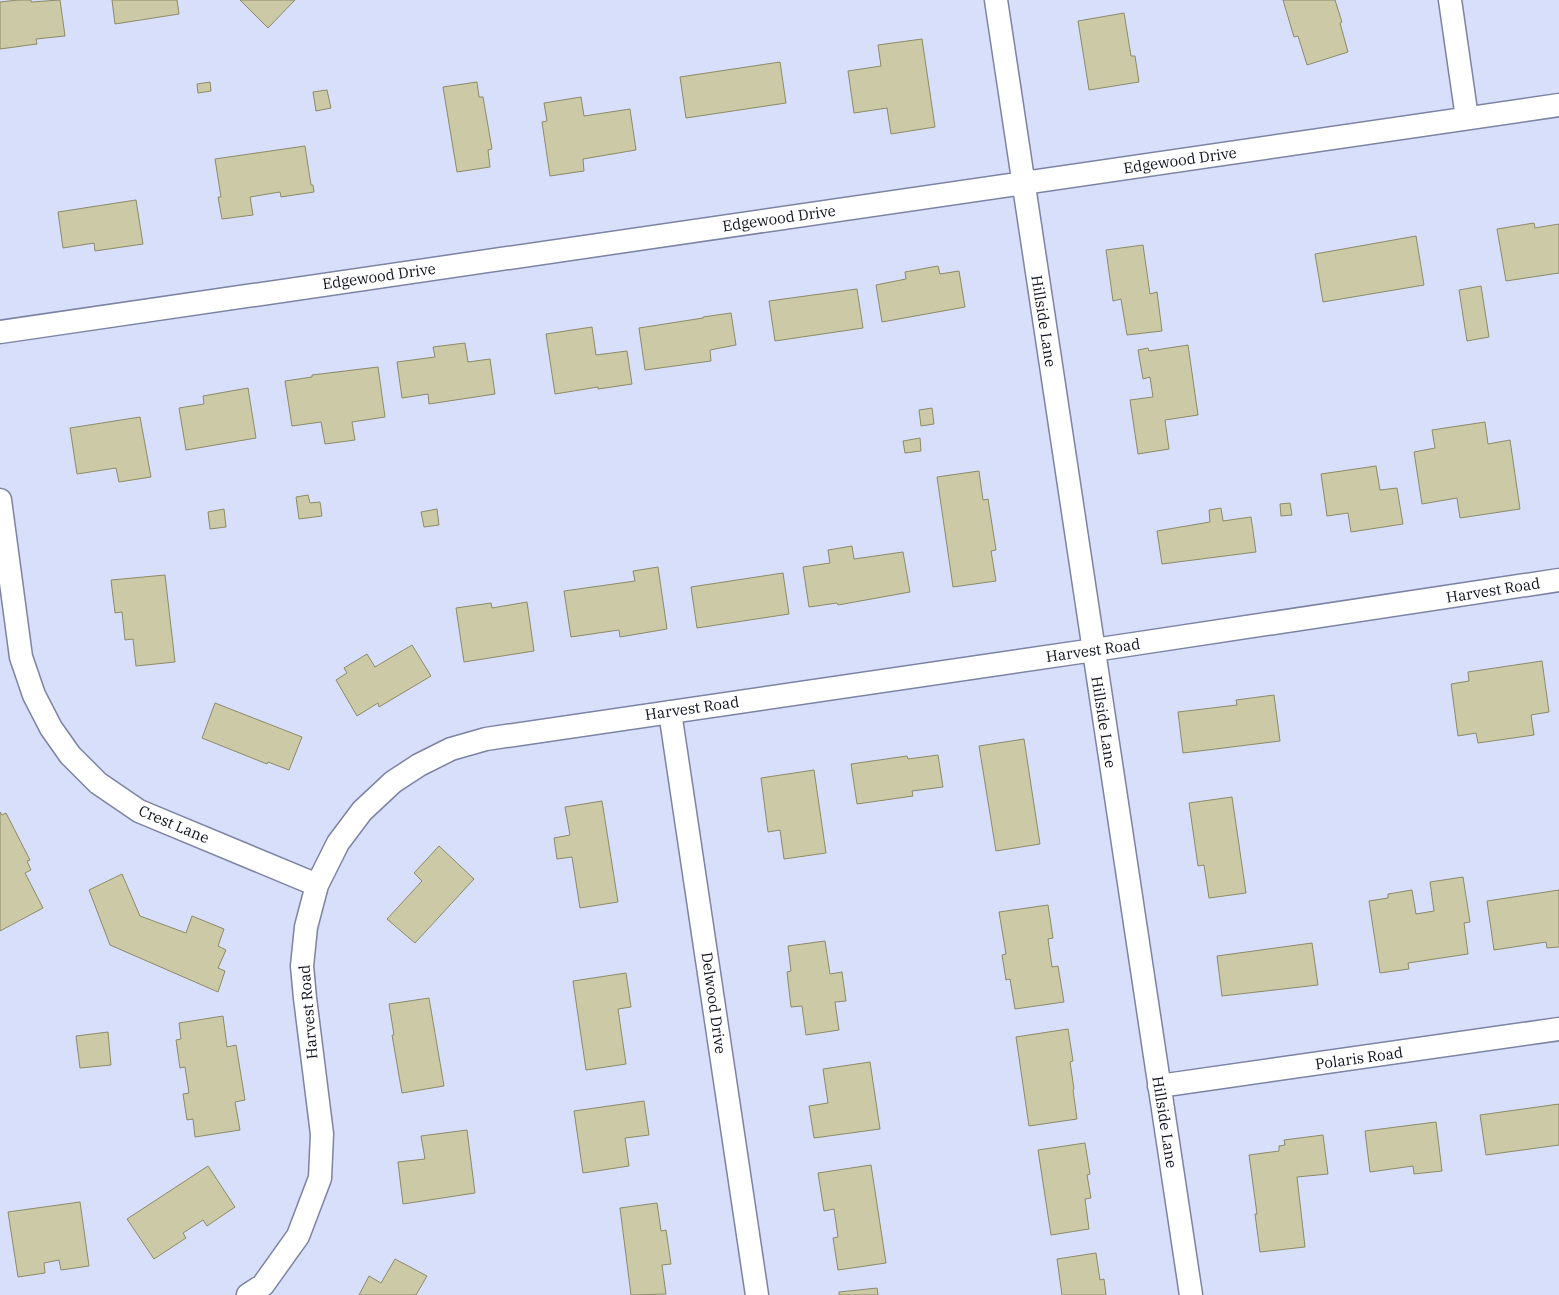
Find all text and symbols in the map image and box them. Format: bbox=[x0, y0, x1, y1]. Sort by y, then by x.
street label: Edgewood Drive bbox=[1122, 143, 1238, 177]
street label: Edgewood Drive bbox=[721, 201, 837, 235]
street label: Edgewood Drive bbox=[321, 259, 437, 293]
street label: Hillside Lane bbox=[1027, 274, 1061, 368]
street label: Harvest Road bbox=[1445, 573, 1541, 607]
street label: Harvest Road bbox=[1045, 634, 1141, 666]
street label: Hillside Lane bbox=[1087, 675, 1121, 769]
street label: Harvest Road bbox=[644, 692, 740, 724]
street label: Crest Lane bbox=[136, 801, 212, 847]
street label: Delwood Drive bbox=[697, 951, 731, 1055]
street label: Harvest Road bbox=[294, 964, 322, 1060]
street label: Polaris Road bbox=[1314, 1042, 1404, 1074]
street label: Hillside Lane bbox=[1148, 1075, 1182, 1169]

